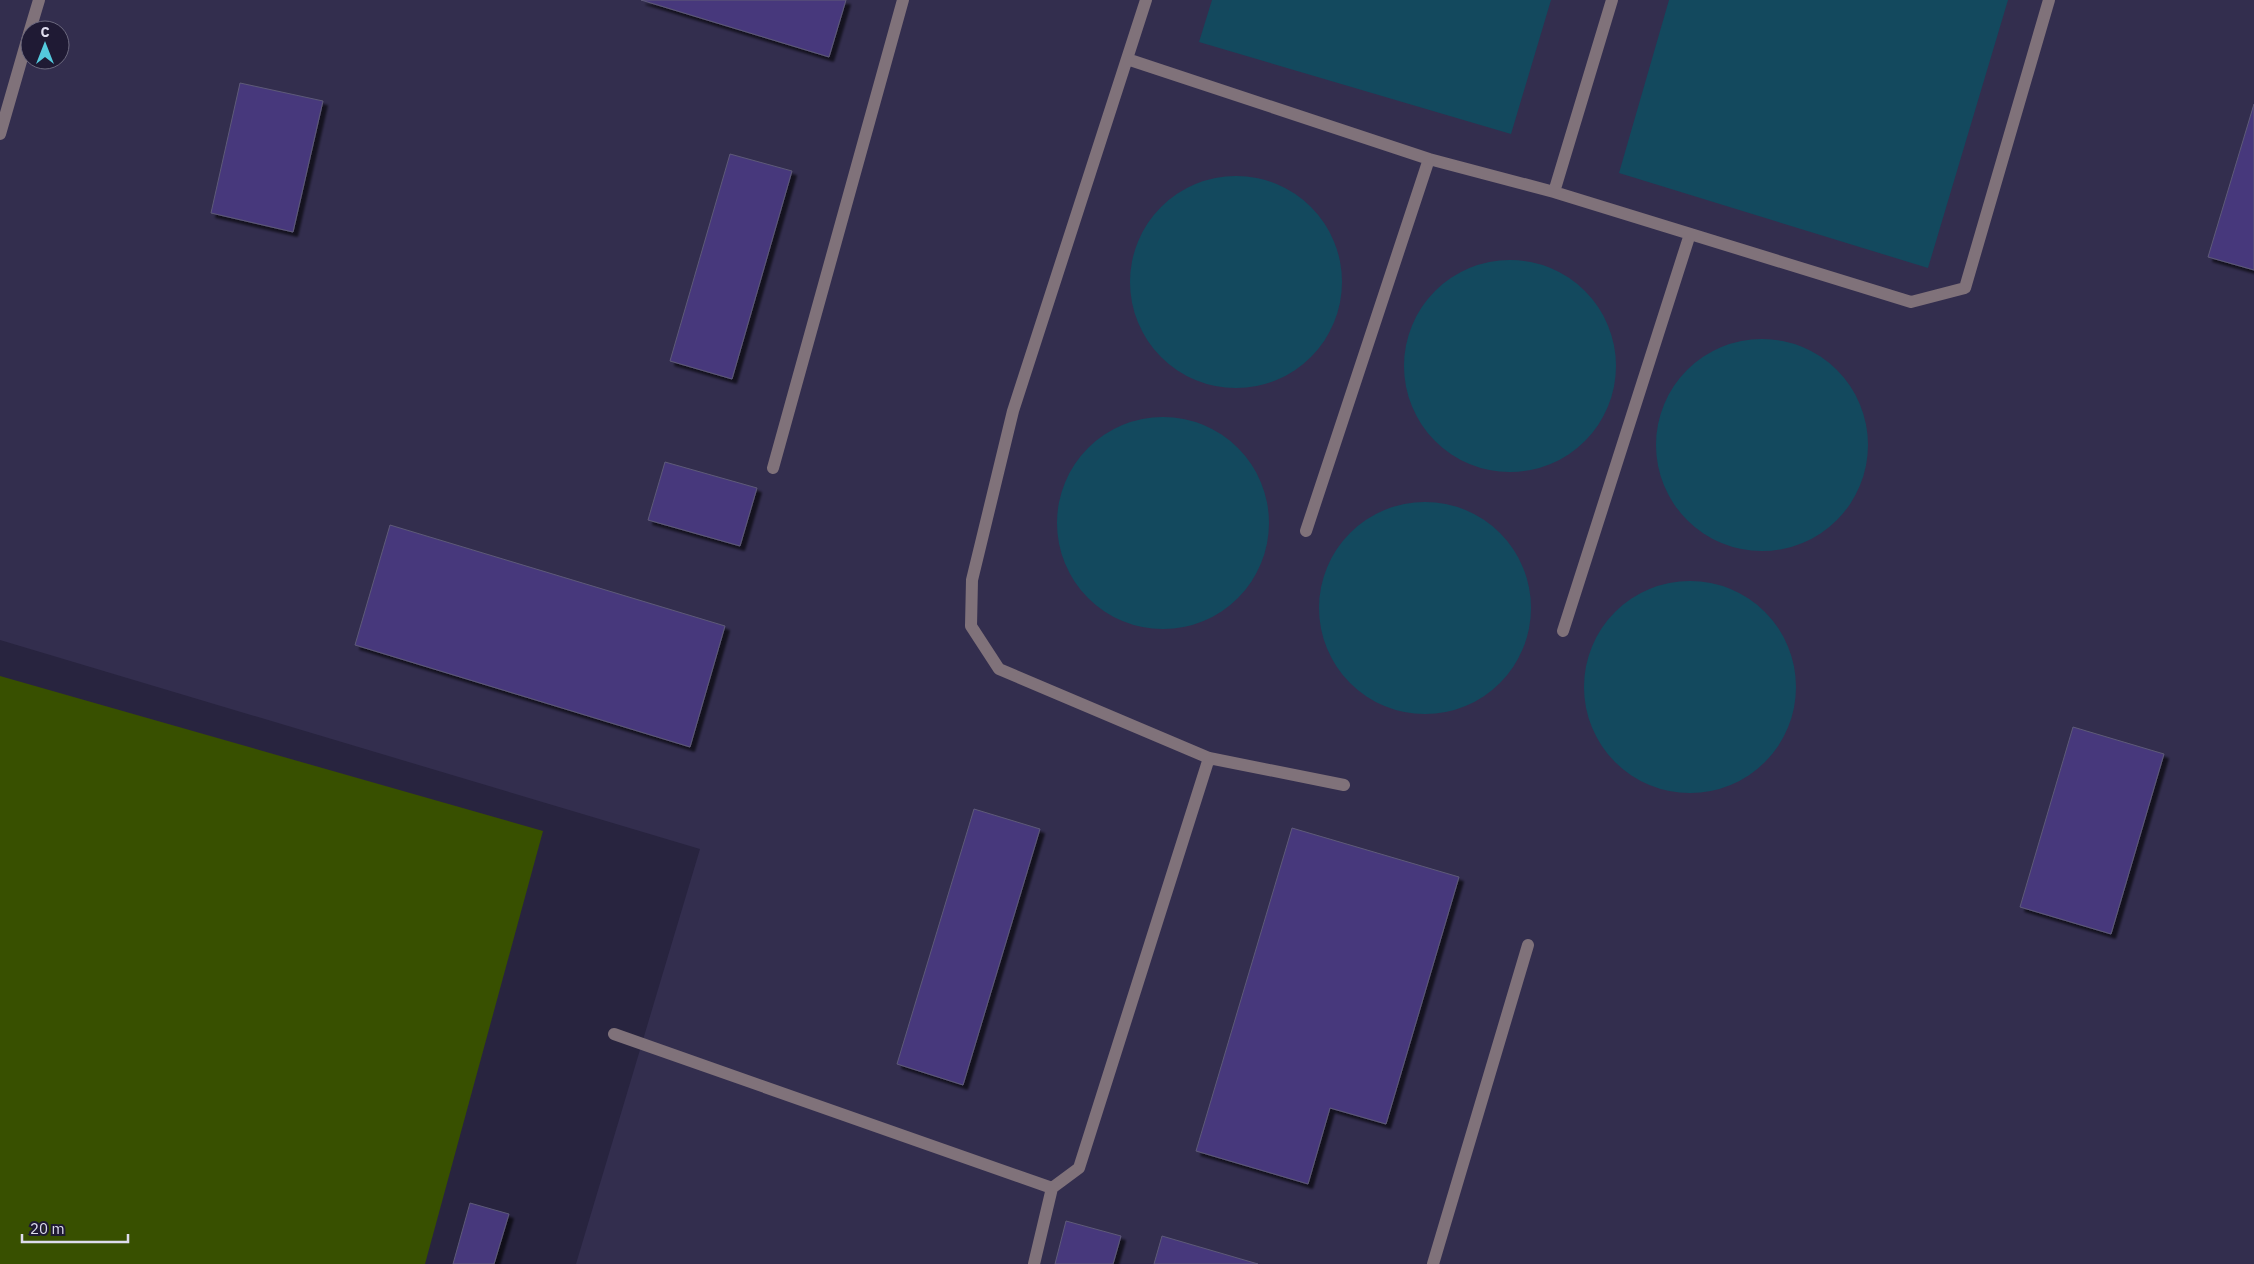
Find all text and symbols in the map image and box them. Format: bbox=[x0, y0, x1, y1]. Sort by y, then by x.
north arrow bbox=[20, 20, 70, 70]
text: С bbox=[40, 23, 50, 41]
scale bar bbox=[22, 1212, 129, 1244]
text: 20 m bbox=[30, 1219, 65, 1238]

